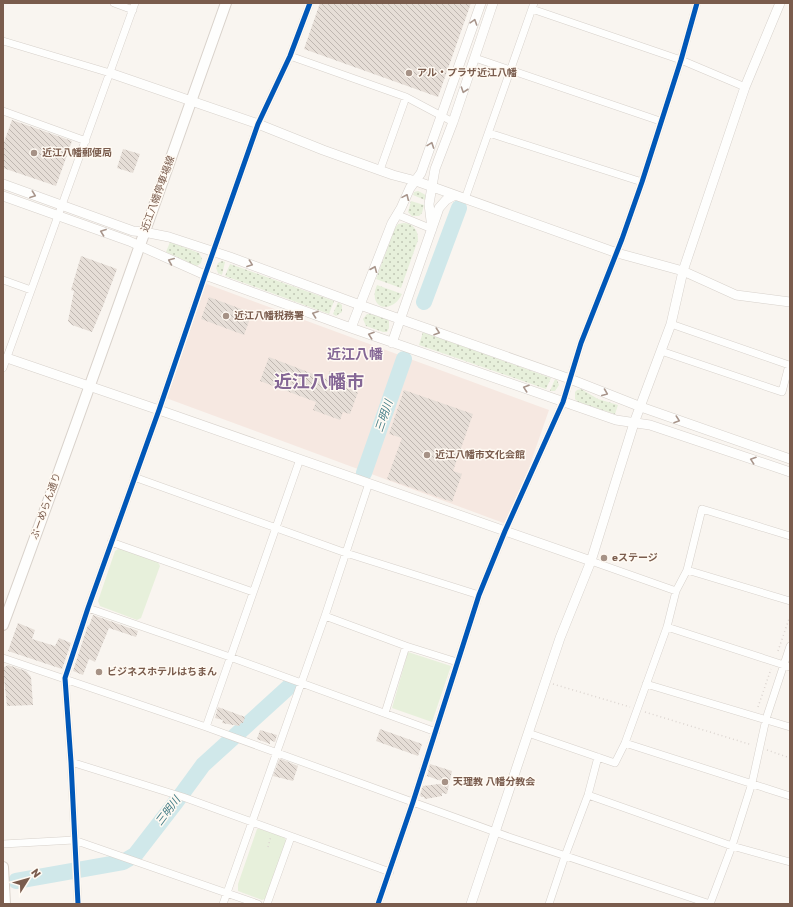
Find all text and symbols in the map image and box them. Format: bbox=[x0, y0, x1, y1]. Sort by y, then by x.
one-way arrow bbox=[469, 19, 478, 26]
place label: アル・プラザ近江八幡 bbox=[417, 67, 517, 79]
marker: アル・プラザ近江八幡 bbox=[404, 68, 414, 78]
one-way arrow bbox=[460, 86, 469, 93]
one-way arrow bbox=[426, 142, 435, 149]
place label: 近江八幡郵便局 bbox=[42, 147, 112, 159]
marker: 近江八幡郵便局 bbox=[29, 148, 39, 158]
street label: 近江八幡停車場線 bbox=[139, 154, 177, 234]
one-way arrow bbox=[29, 190, 36, 199]
one-way arrow bbox=[401, 194, 409, 202]
one-way arrow bbox=[99, 228, 106, 236]
one-way arrow bbox=[168, 258, 176, 266]
one-way arrow bbox=[246, 260, 253, 268]
one-way arrow bbox=[369, 265, 377, 273]
place label: 近江八幡税務署 bbox=[234, 310, 304, 322]
marker: 近江八幡税務署 bbox=[221, 311, 231, 321]
one-way arrow bbox=[311, 311, 318, 319]
one-way arrow bbox=[433, 327, 440, 335]
one-way arrow bbox=[368, 332, 375, 340]
district label: 近江八幡 bbox=[327, 346, 383, 363]
district label: 近江八幡市 bbox=[274, 371, 364, 393]
one-way arrow bbox=[523, 385, 530, 393]
one-way arrow bbox=[602, 388, 609, 396]
water label: 三明川 bbox=[372, 397, 396, 434]
one-way arrow bbox=[674, 415, 681, 424]
place label: 近江八幡市文化会館 bbox=[435, 449, 525, 461]
marker: 近江八幡市文化会館 bbox=[422, 450, 432, 460]
one-way arrow bbox=[750, 456, 757, 465]
street label: ぶーめらん通り bbox=[28, 471, 64, 541]
place label: eステージ bbox=[612, 552, 658, 564]
marker: eステージ bbox=[599, 553, 609, 563]
place label: ビジネスホテルはちまん bbox=[107, 666, 217, 678]
marker: ビジネスホテルはちまん bbox=[94, 667, 104, 677]
place label: 天理教 八幡分教会 bbox=[453, 776, 535, 788]
marker: 天理教 八幡分教会 bbox=[440, 777, 450, 787]
water label: 三明川 bbox=[153, 793, 184, 828]
north arrow bbox=[8, 859, 48, 899]
text: N bbox=[28, 866, 43, 880]

